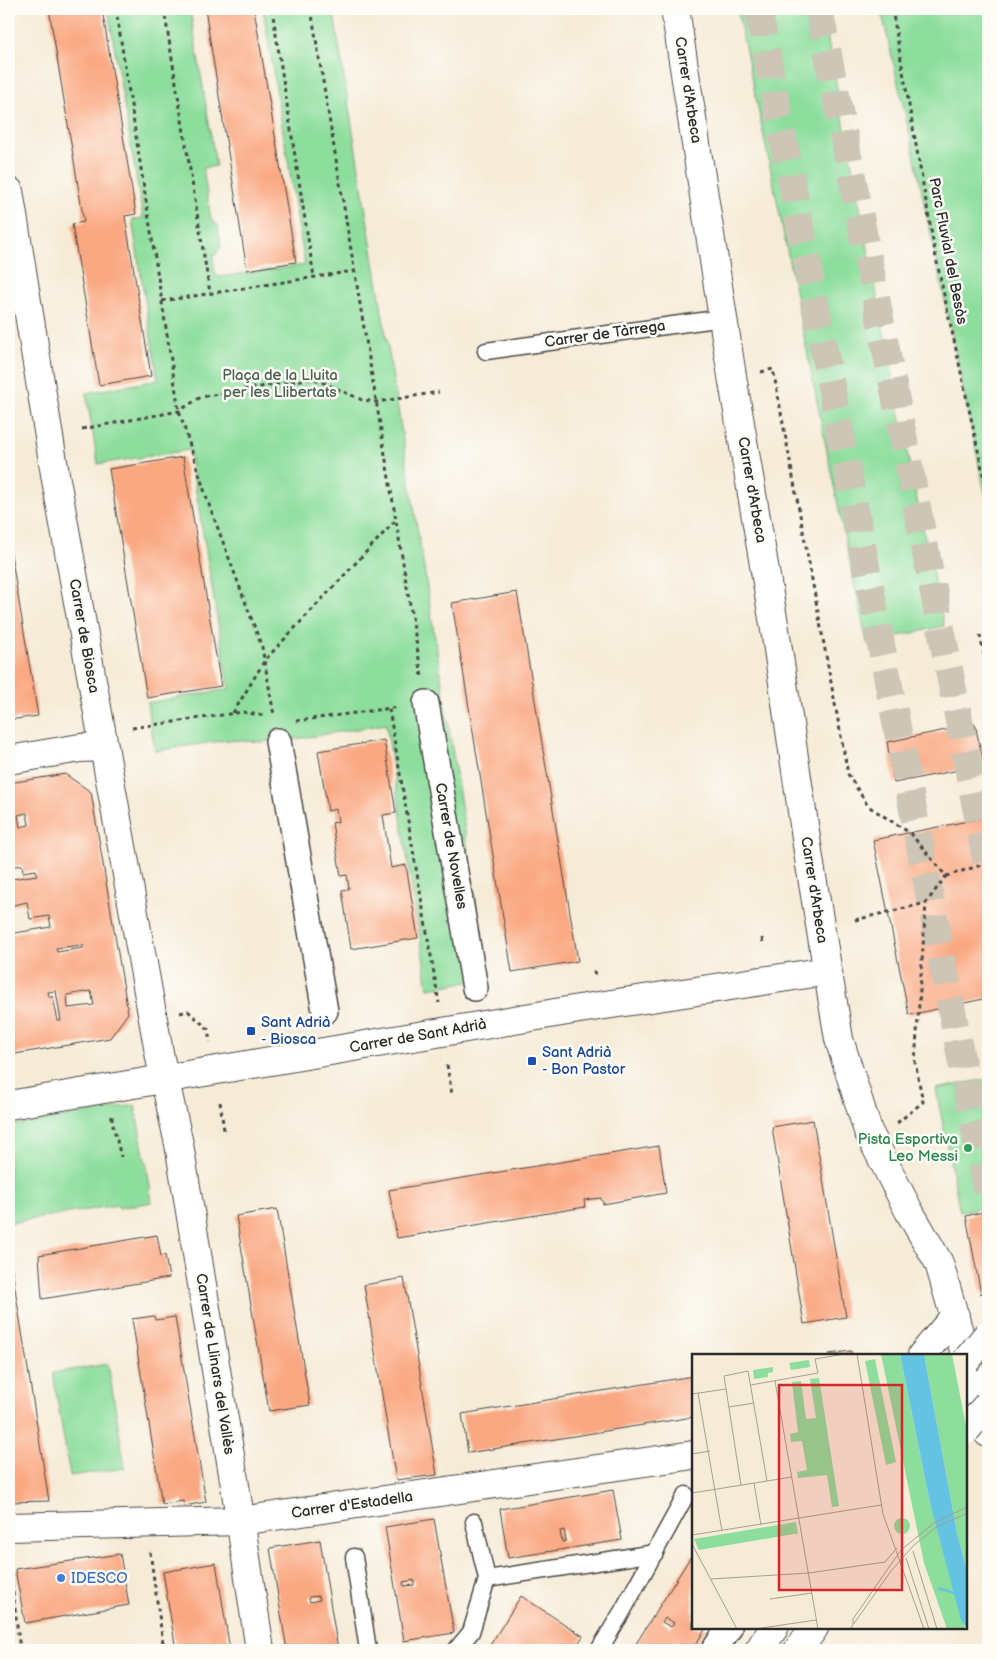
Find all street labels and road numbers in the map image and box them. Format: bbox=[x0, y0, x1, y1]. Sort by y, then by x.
street label: Carrer d'Arbeca bbox=[670, 35, 706, 145]
street label: Parc Fluvial del Besòs bbox=[924, 176, 972, 326]
street label: Carrer de Tàrrega bbox=[543, 316, 667, 352]
street label: Carrer d'Arbeca bbox=[733, 435, 771, 545]
street label: Carrer de Biosca bbox=[65, 577, 103, 695]
street label: Carrer de Novelles bbox=[431, 781, 472, 911]
street label: Carrer d'Arbeca bbox=[796, 835, 832, 945]
street label: Carrer de Sant Adrià bbox=[348, 1015, 488, 1057]
street label: Carrer de Llinars del Vallès bbox=[191, 1272, 239, 1456]
street label: Carrer d'Estadella bbox=[290, 1487, 414, 1523]

